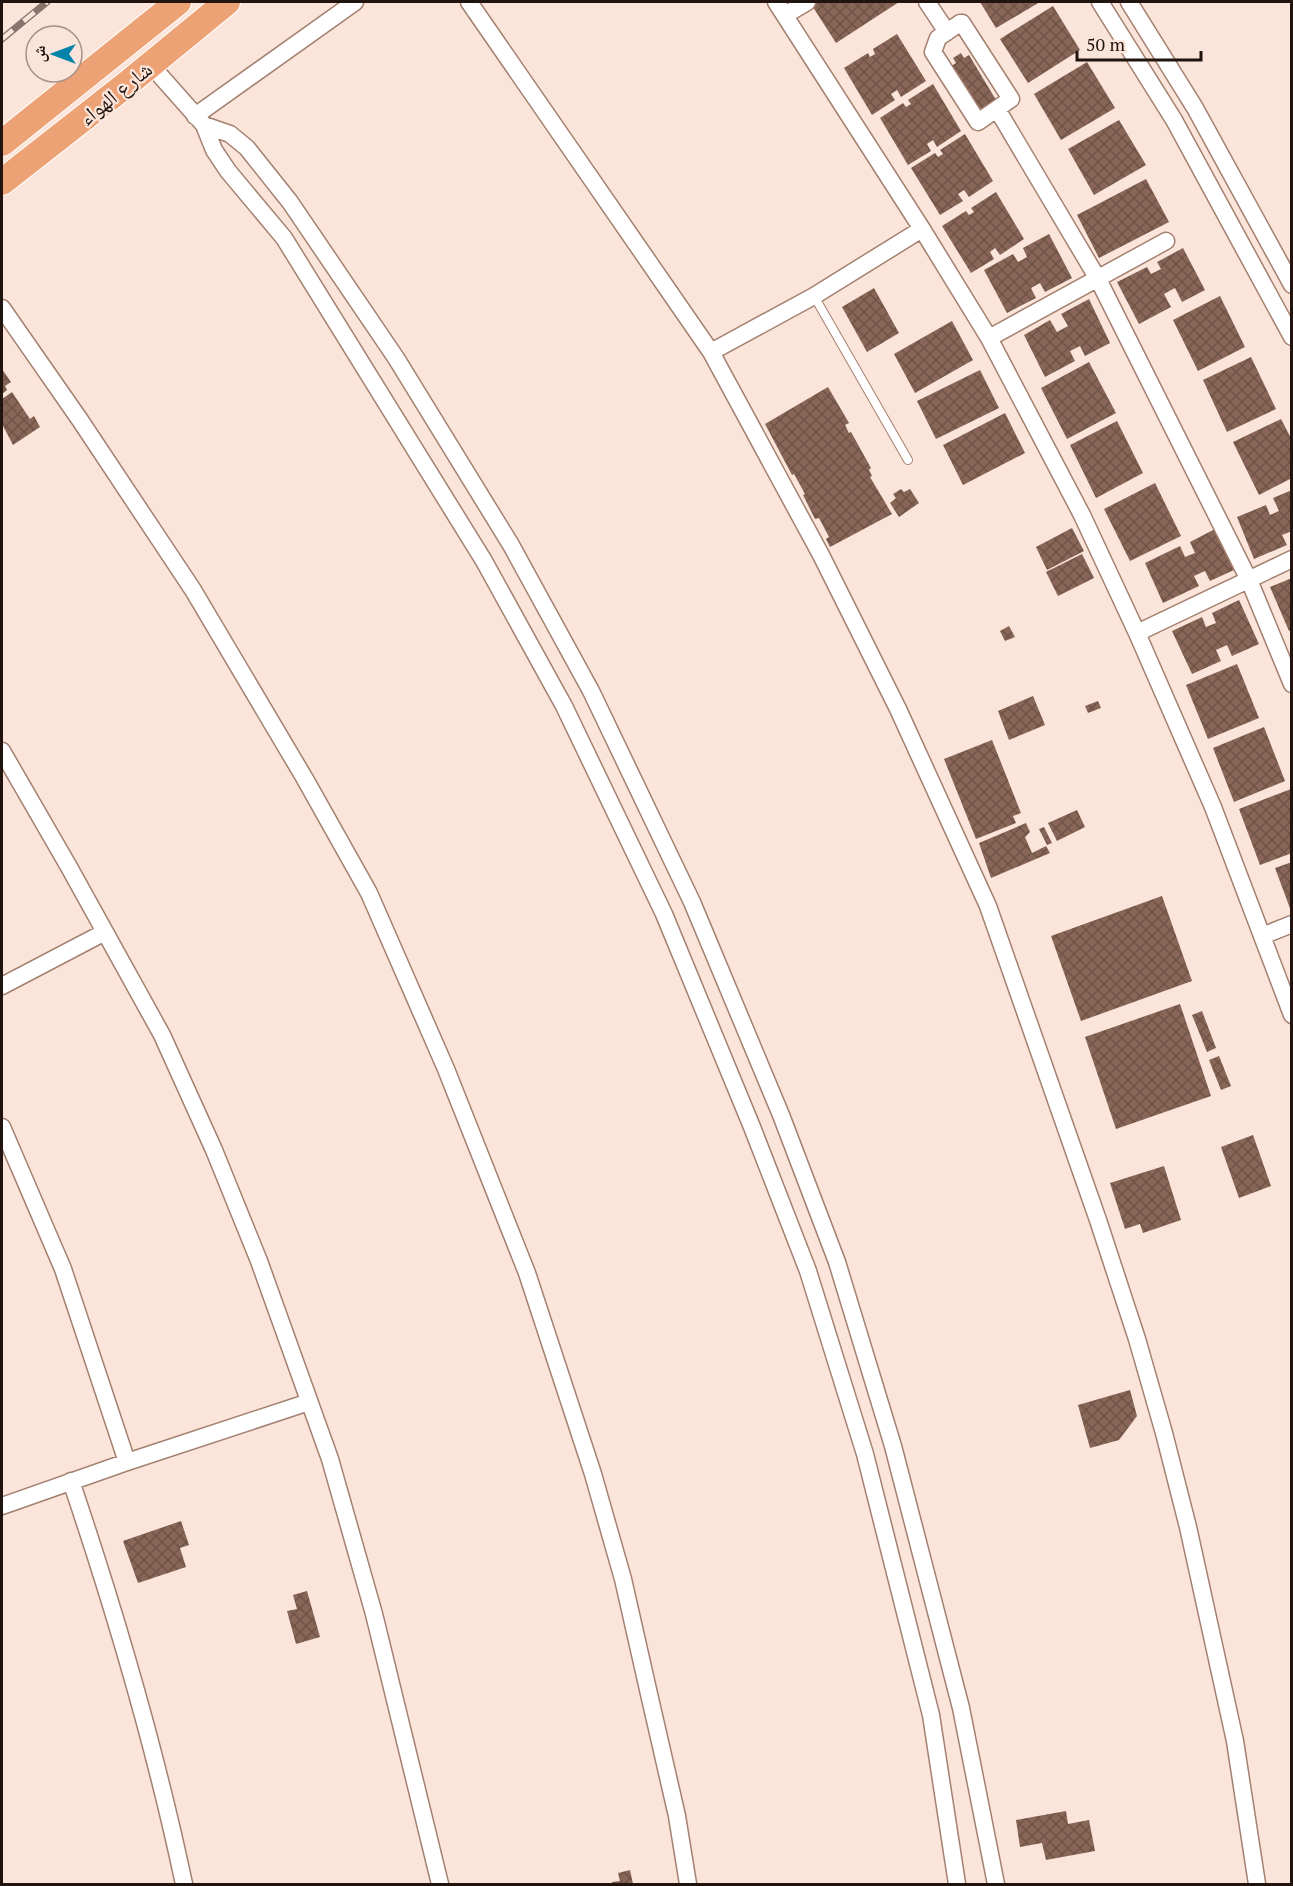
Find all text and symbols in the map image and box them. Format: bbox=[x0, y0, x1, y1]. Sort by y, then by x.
north arrow bbox=[24, 24, 84, 84]
scale bar bbox=[1077, 24, 1202, 62]
text: 50 m bbox=[1086, 32, 1126, 56]
text: ش bbox=[28, 45, 50, 62]
street label: شارع الهواء bbox=[73, 55, 157, 131]

